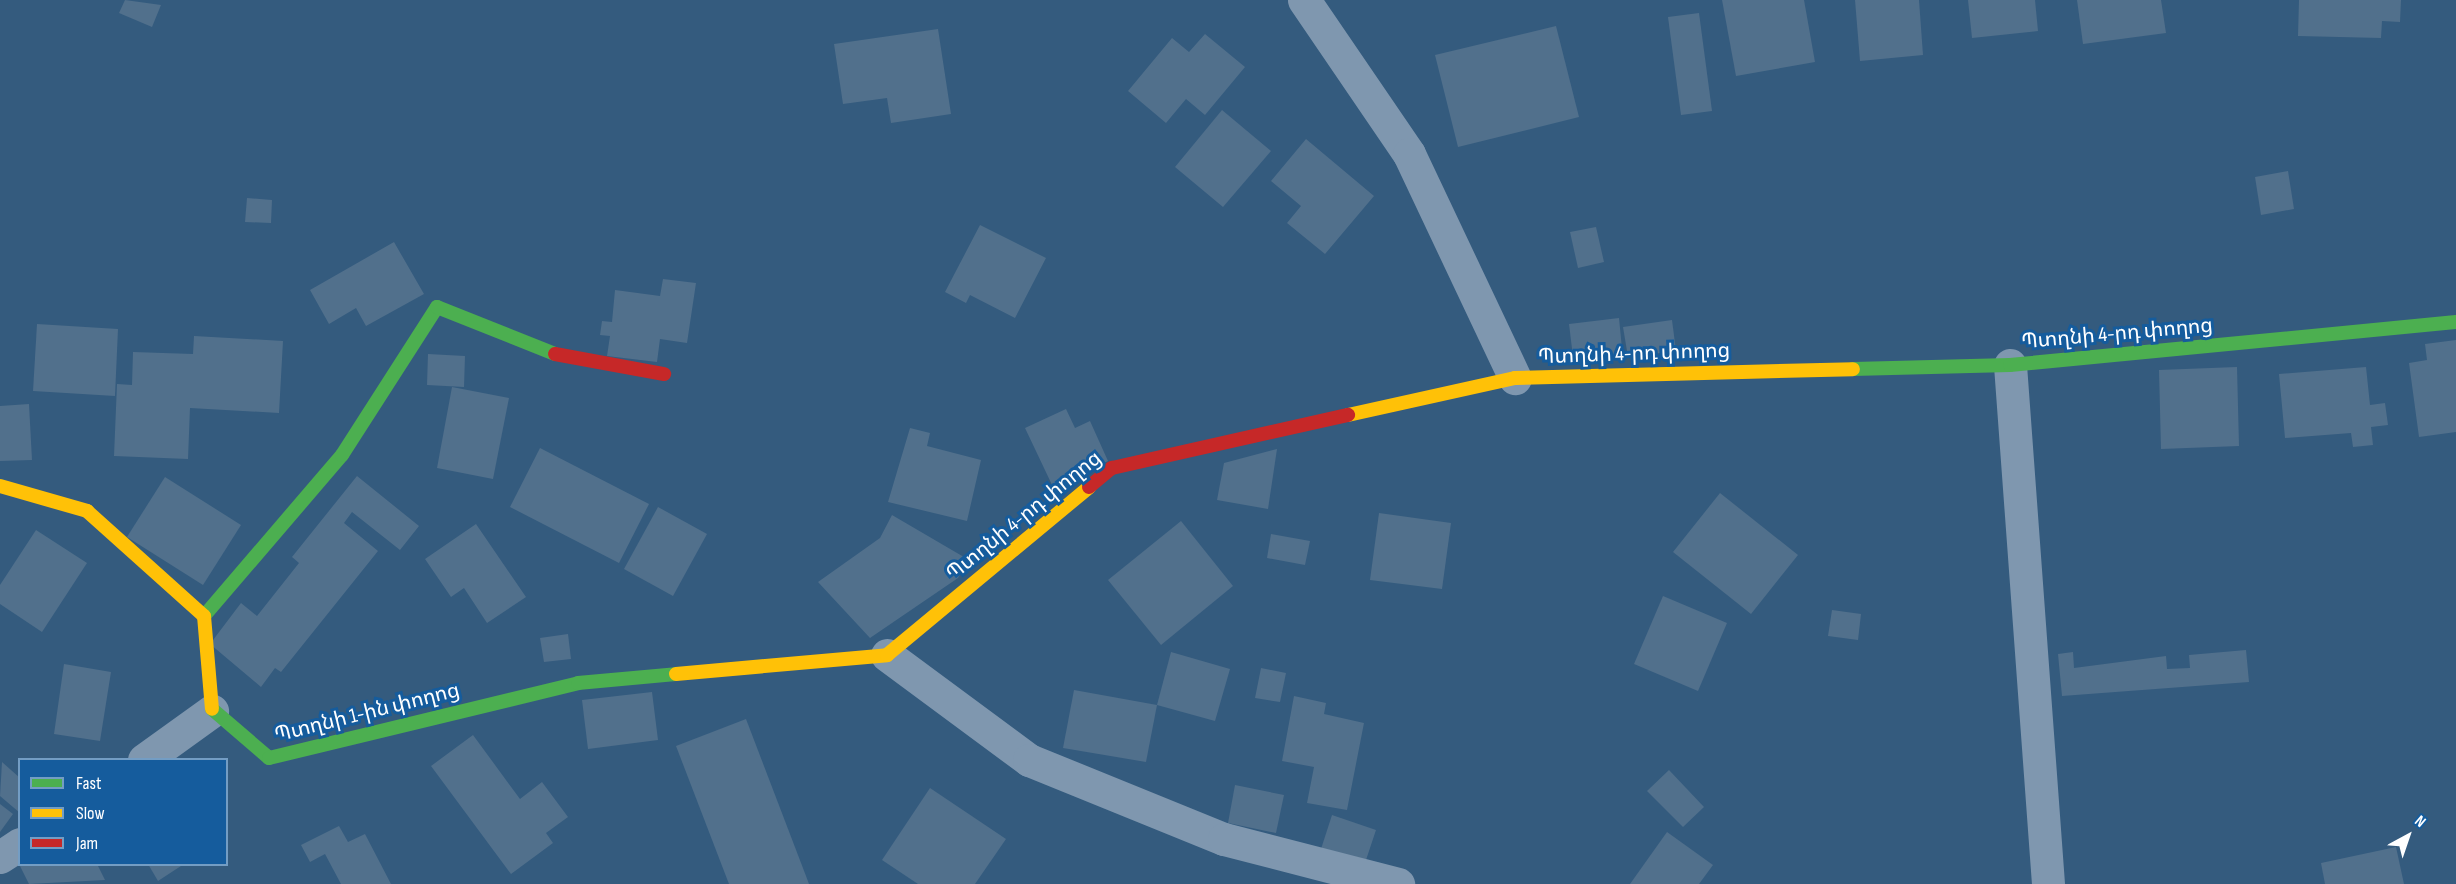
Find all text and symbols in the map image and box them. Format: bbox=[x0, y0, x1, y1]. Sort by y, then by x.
street label: Պտղնի 4-րդ փողոց bbox=[2020, 313, 2214, 355]
street label: Պտղնի 4-րդ փողոց bbox=[1537, 338, 1731, 370]
street label: Պտղնի 4-րդ փողոց bbox=[941, 446, 1107, 586]
street label: Պտղնի 1-ին փողոց bbox=[272, 678, 462, 748]
legend bbox=[18, 758, 228, 866]
text: Fast bbox=[76, 773, 101, 794]
text: Slow bbox=[76, 803, 105, 824]
north arrow bbox=[2378, 806, 2438, 866]
text: N bbox=[2411, 812, 2429, 832]
text: Jam bbox=[76, 833, 98, 854]

